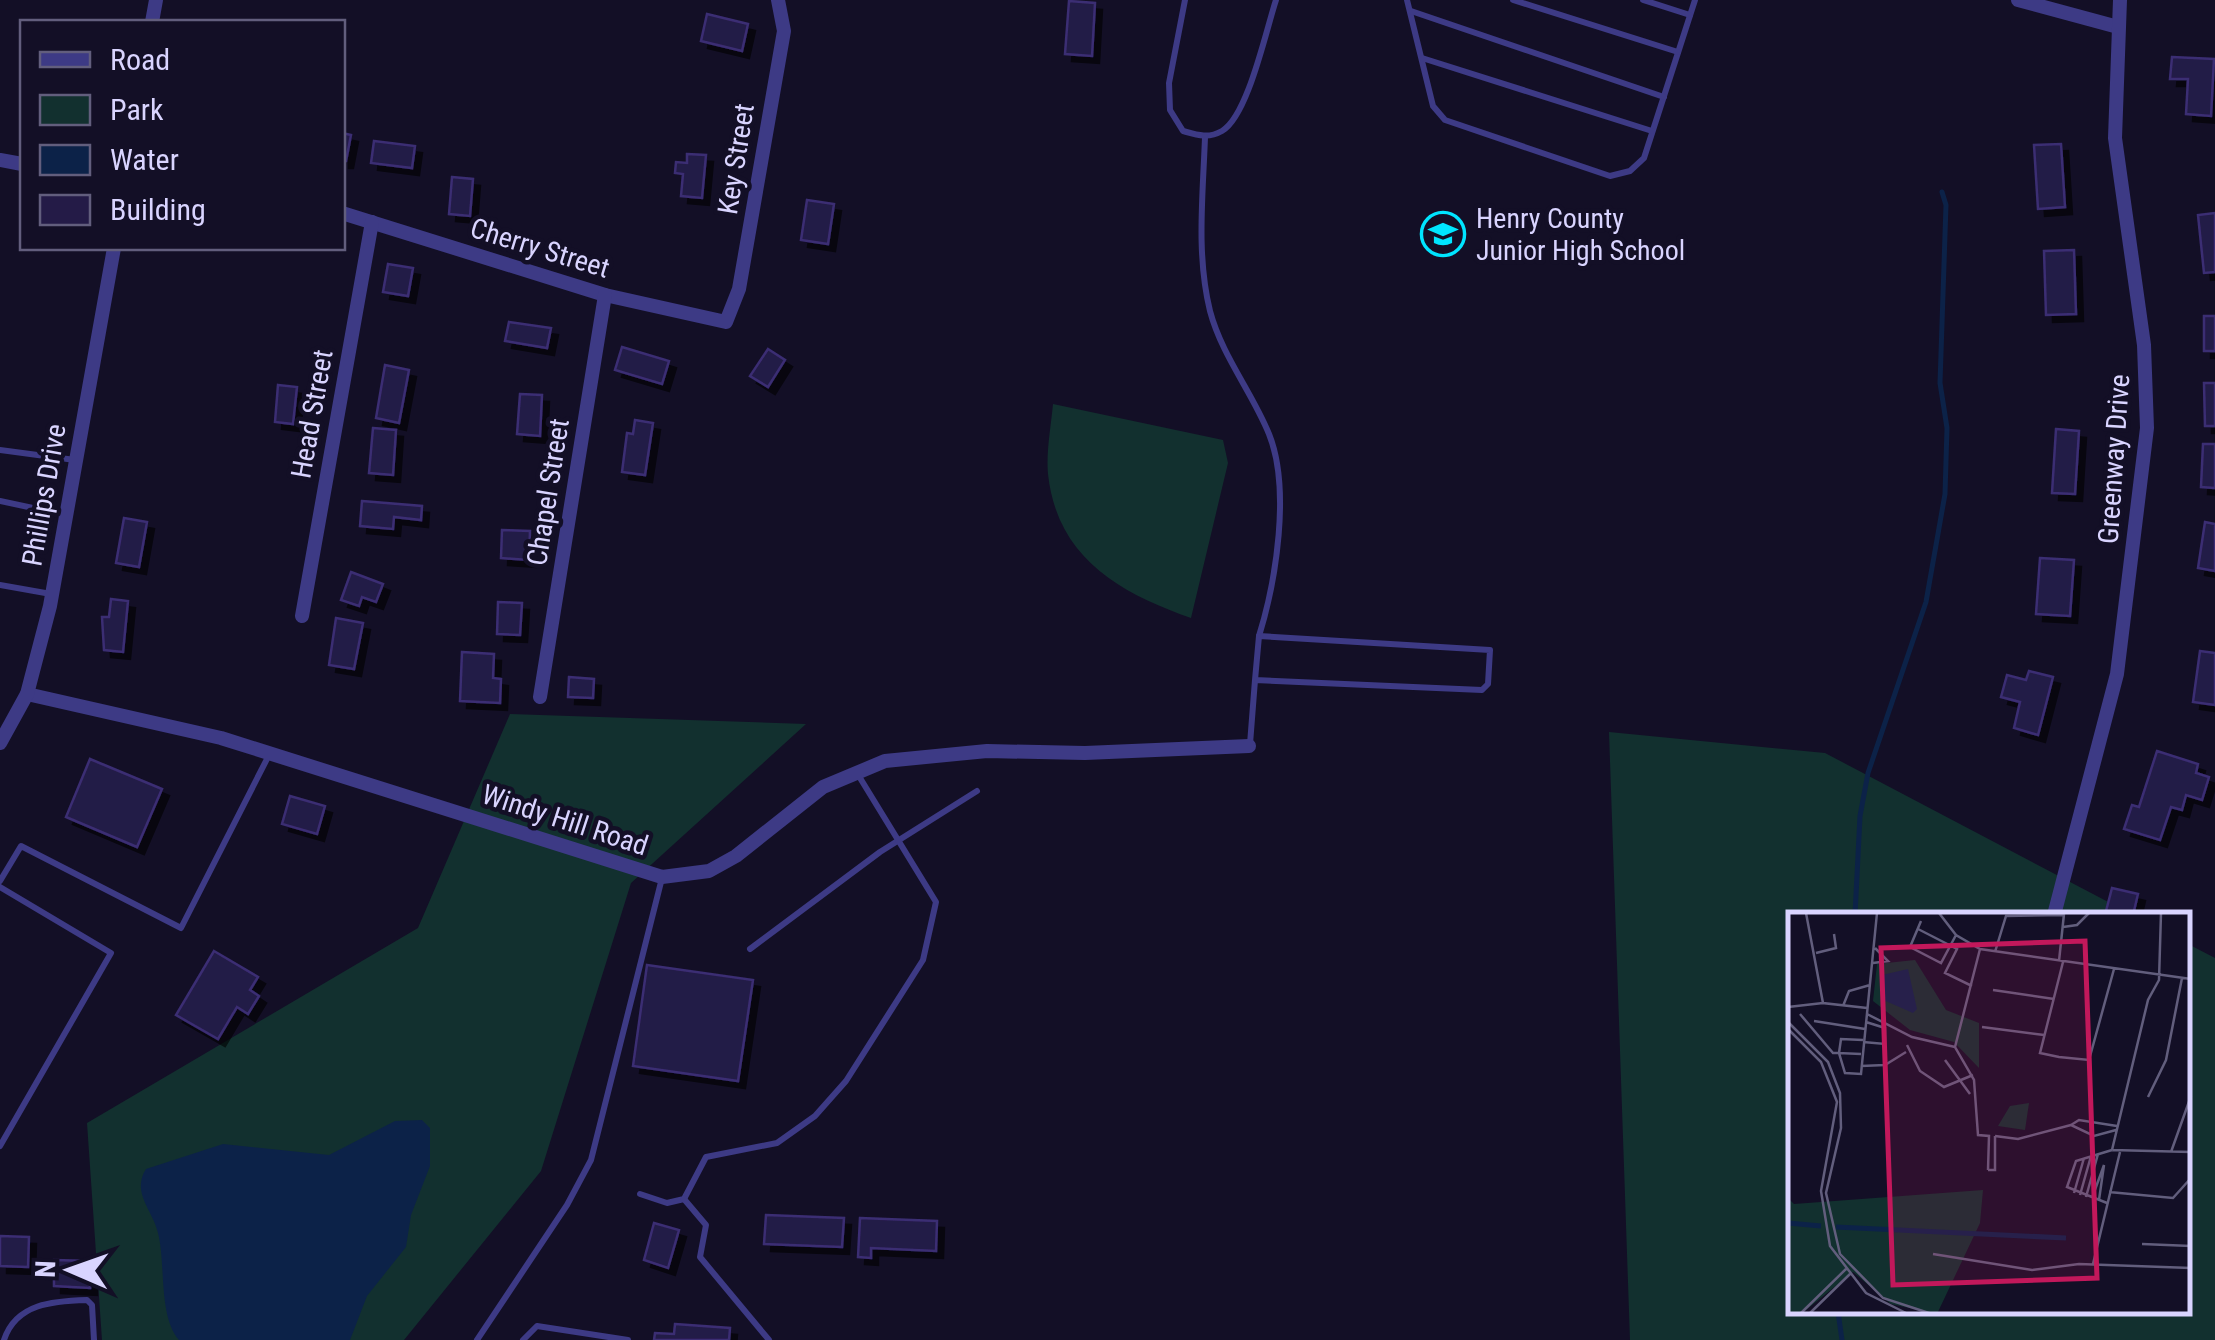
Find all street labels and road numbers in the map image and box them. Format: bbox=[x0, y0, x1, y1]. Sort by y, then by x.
street label: Key Street bbox=[711, 101, 761, 217]
street label: Cherry Street bbox=[467, 211, 613, 285]
street label: Head Street bbox=[284, 347, 340, 481]
street label: Greenway Drive bbox=[2092, 373, 2136, 545]
street label: Chapel Street bbox=[520, 416, 576, 568]
street label: Phillips Drive bbox=[15, 421, 73, 569]
street label: Windy Hill Road bbox=[478, 778, 652, 862]

